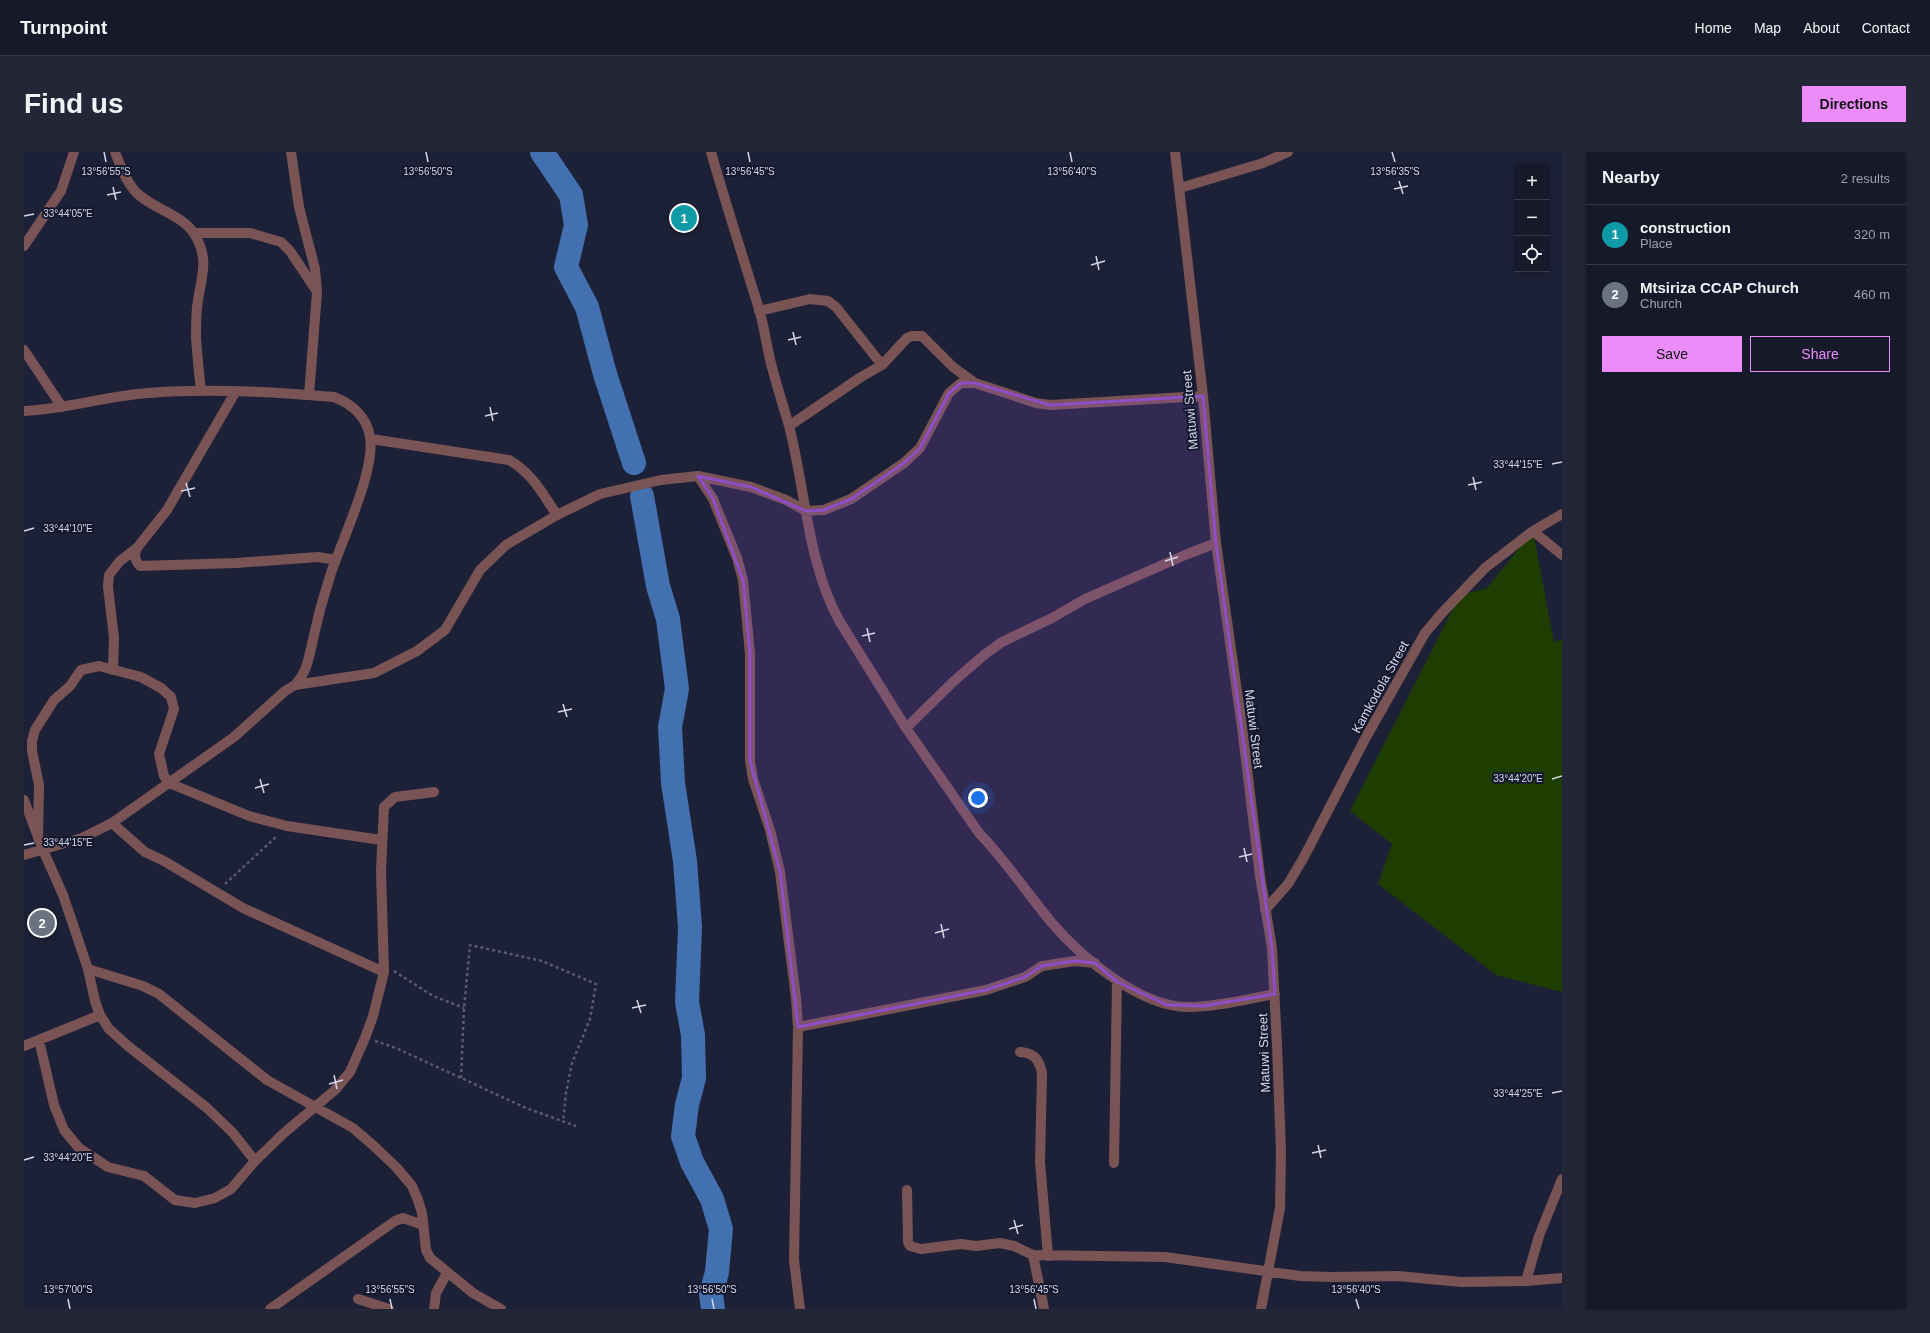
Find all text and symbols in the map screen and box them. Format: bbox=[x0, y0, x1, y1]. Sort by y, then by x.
text: Turnpoint bbox=[20, 17, 107, 38]
text: Home bbox=[1695, 20, 1732, 36]
text: Map bbox=[1754, 20, 1781, 36]
text: About bbox=[1803, 20, 1840, 36]
text: Contact bbox=[1862, 20, 1910, 36]
button: Directions bbox=[1802, 86, 1906, 122]
text: Find us bbox=[24, 88, 124, 119]
map controls bbox=[1514, 164, 1550, 272]
button: + bbox=[1514, 164, 1550, 200]
text: 13°56'55"S bbox=[81, 166, 131, 177]
text: 13°56'50"S bbox=[403, 166, 453, 177]
text: 13°56'45"S bbox=[725, 166, 775, 177]
text: 13°56'40"S bbox=[1047, 166, 1097, 177]
text: 13°56'35"S bbox=[1370, 166, 1420, 177]
text: Nearby bbox=[1602, 168, 1660, 187]
text: 2 results bbox=[1841, 171, 1890, 186]
button: − bbox=[1514, 200, 1550, 236]
pin: 1 bbox=[671, 203, 697, 233]
text: 33°44'05"E bbox=[43, 208, 93, 219]
text: construction bbox=[1640, 219, 1731, 236]
text: 1 bbox=[1611, 227, 1619, 242]
text: 320 m bbox=[1854, 227, 1890, 242]
button: locate bbox=[1514, 236, 1550, 272]
text: Place bbox=[1640, 236, 1673, 251]
text: Mtsiriza CCAP Church bbox=[1640, 279, 1799, 296]
text: 2 bbox=[1611, 287, 1619, 302]
text: 460 m bbox=[1854, 287, 1890, 302]
text: Church bbox=[1640, 296, 1682, 311]
button: Save bbox=[1602, 336, 1742, 372]
button: Share bbox=[1750, 336, 1890, 372]
street label: Matuwi Street bbox=[1179, 369, 1201, 450]
text: 33°44'15"E bbox=[1493, 459, 1543, 470]
text: 33°44'10"E bbox=[43, 523, 93, 534]
street label: Kamkodola Street bbox=[1348, 638, 1412, 736]
street label: Matuwi Street bbox=[1242, 689, 1266, 770]
text: 33°44'20"E bbox=[1493, 773, 1543, 784]
your location bbox=[968, 788, 988, 808]
text: 33°44'15"E bbox=[43, 837, 93, 848]
pin: 2 bbox=[29, 908, 55, 938]
street label: Matuwi Street bbox=[1255, 1013, 1273, 1093]
text: 33°44'25"E bbox=[1493, 1088, 1543, 1099]
text: 33°44'20"E bbox=[43, 1152, 93, 1163]
text: 13°57'00"S bbox=[43, 1284, 93, 1295]
text: 13°56'55"S bbox=[365, 1284, 415, 1295]
text: 13°56'50"S bbox=[687, 1284, 737, 1295]
text: 13°56'45"S bbox=[1009, 1284, 1059, 1295]
text: 13°56'40"S bbox=[1331, 1284, 1381, 1295]

